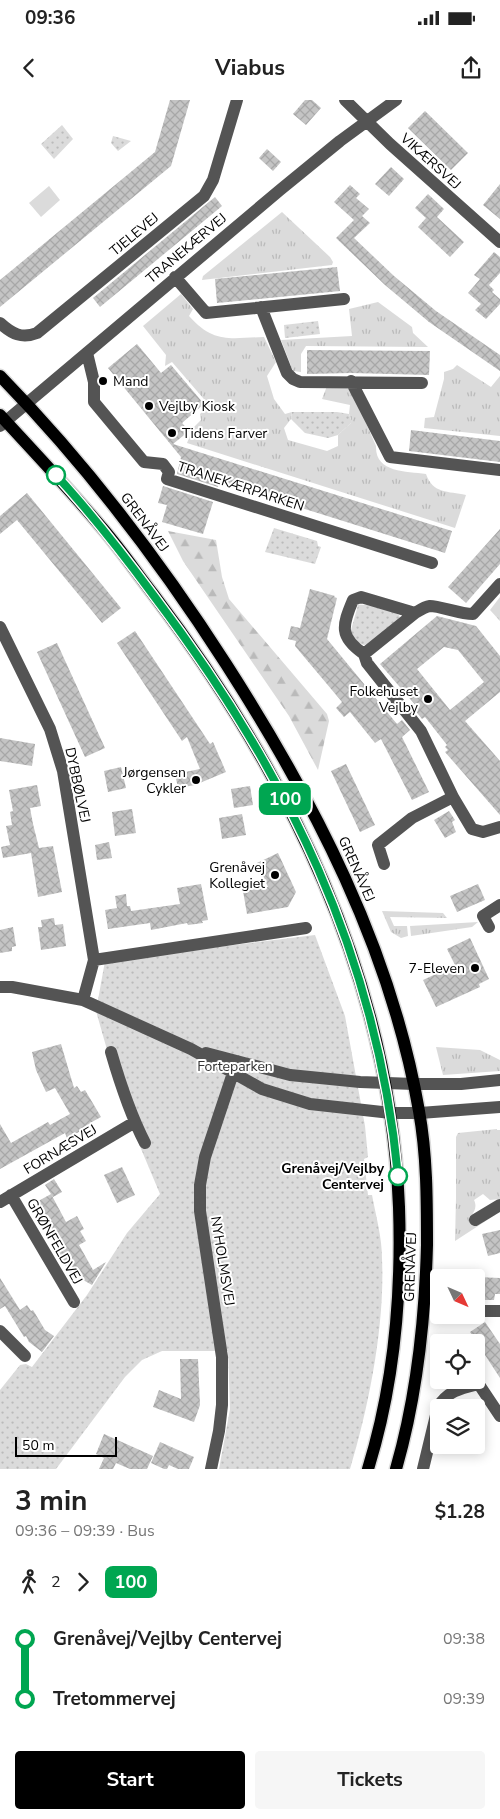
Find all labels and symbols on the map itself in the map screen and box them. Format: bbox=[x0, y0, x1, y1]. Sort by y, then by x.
street label: VIKÆRSVEJ bbox=[396, 128, 465, 194]
street label: TJELEVEJ bbox=[106, 208, 163, 260]
street label: TRANEKÆRVEJ bbox=[142, 209, 231, 288]
place label: Mand bbox=[113, 372, 149, 391]
marker: Mand bbox=[97, 375, 109, 387]
place label: Vejlby Kiosk bbox=[158, 397, 236, 416]
marker: Vejlby Kiosk bbox=[143, 400, 155, 412]
place label: Tidens Farver bbox=[182, 424, 267, 443]
marker: Tidens Farver bbox=[166, 427, 178, 439]
street label: TRANEKÆRPARKEN bbox=[175, 457, 307, 516]
unlabelled marker bbox=[46, 465, 66, 485]
street label: GRENÅVEJ bbox=[116, 489, 173, 556]
place label: Folkehuset Vejlby bbox=[350, 682, 419, 717]
marker: Folkehuset Vejlby bbox=[422, 693, 434, 705]
street label: DYBBØLVEJ bbox=[60, 746, 95, 825]
place label: Jørgensen Cykler bbox=[122, 763, 186, 798]
marker: Jørgensen Cykler bbox=[190, 774, 202, 786]
line badge: 100 bbox=[256, 783, 314, 815]
street label: GRENÅVEJ bbox=[334, 833, 379, 905]
place label: Grenåvej Kollegiet bbox=[209, 858, 265, 893]
marker: Grenåvej Kollegiet bbox=[269, 869, 281, 881]
place label: 7-Eleven bbox=[409, 959, 465, 978]
marker: 7-Eleven bbox=[469, 962, 481, 974]
park label: Forteparken bbox=[197, 1057, 273, 1076]
street label: FORNÆSVEJ bbox=[20, 1120, 100, 1179]
place label: Grenåvej/Vejlby Centervej bbox=[281, 1159, 385, 1194]
marker: Grenåvej/Vejlby Centervej bbox=[388, 1166, 408, 1186]
street label: GRØNFELDVEJ bbox=[22, 1195, 87, 1288]
street label: NYHOLMSVEJ bbox=[206, 1215, 239, 1307]
street label: GRENÅVEJ bbox=[400, 1232, 421, 1302]
north arrow bbox=[430, 1269, 485, 1324]
scale bar bbox=[15, 1434, 118, 1457]

